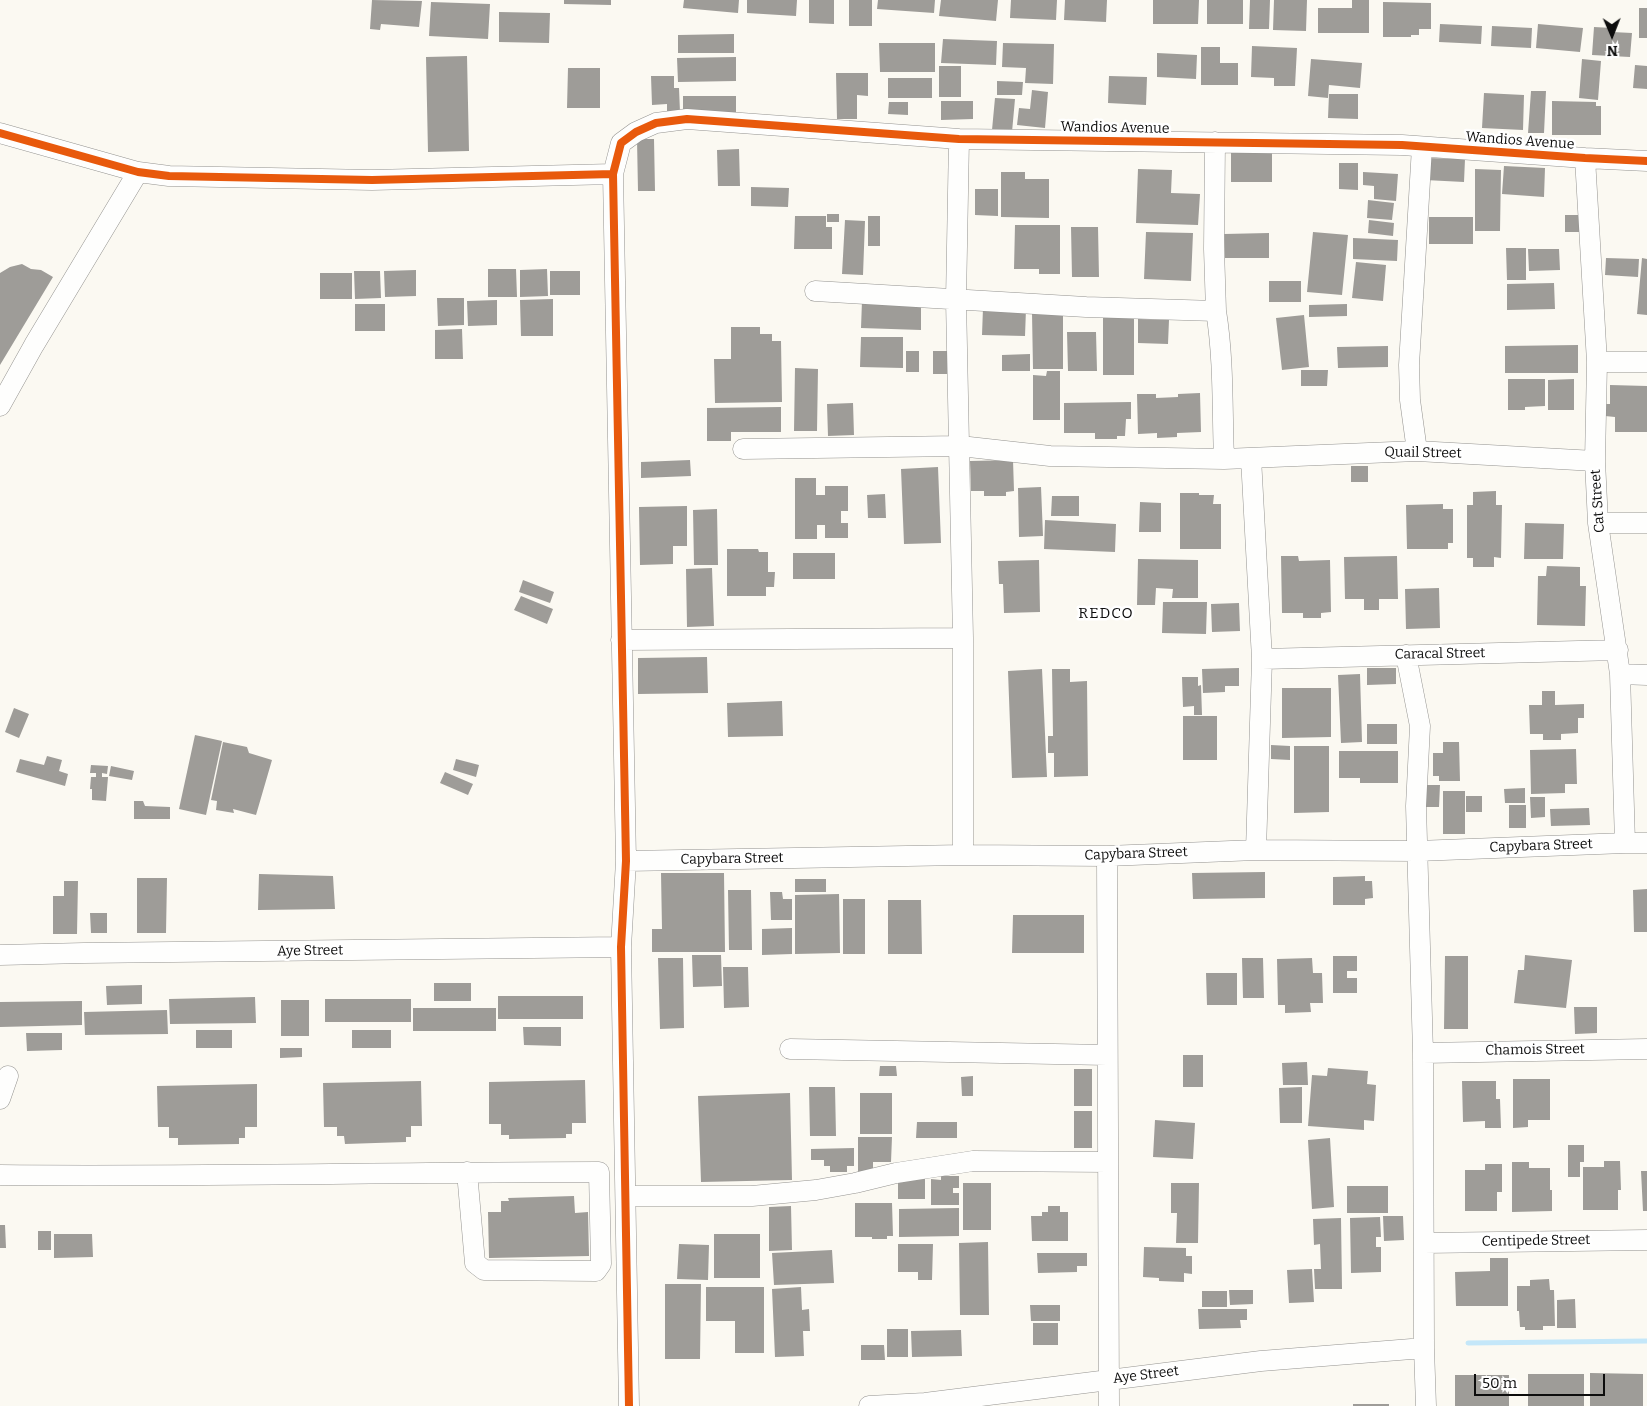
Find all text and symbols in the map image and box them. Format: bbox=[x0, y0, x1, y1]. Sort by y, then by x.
north arrow bbox=[1587, 10, 1637, 60]
text: N bbox=[1607, 42, 1618, 59]
street label: Wandios Avenue bbox=[1060, 119, 1170, 137]
street label: Wandios Avenue bbox=[1465, 129, 1575, 153]
street label: Quail Street bbox=[1384, 444, 1462, 462]
street label: Cat Street bbox=[1587, 469, 1609, 533]
district label: REDCO bbox=[1078, 605, 1134, 623]
street label: Caracal Street bbox=[1394, 645, 1486, 663]
street label: Capybara Street bbox=[1489, 836, 1593, 856]
street label: Capybara Street bbox=[1084, 844, 1188, 864]
street label: Capybara Street bbox=[680, 850, 784, 868]
street label: Aye Street bbox=[277, 942, 343, 960]
street label: Chamois Street bbox=[1485, 1041, 1585, 1059]
street label: Centipede Street bbox=[1482, 1232, 1590, 1250]
street label: Aye Street bbox=[1112, 1363, 1180, 1387]
scale bar bbox=[1477, 1364, 1608, 1396]
text: 50 m bbox=[1482, 1374, 1517, 1392]

